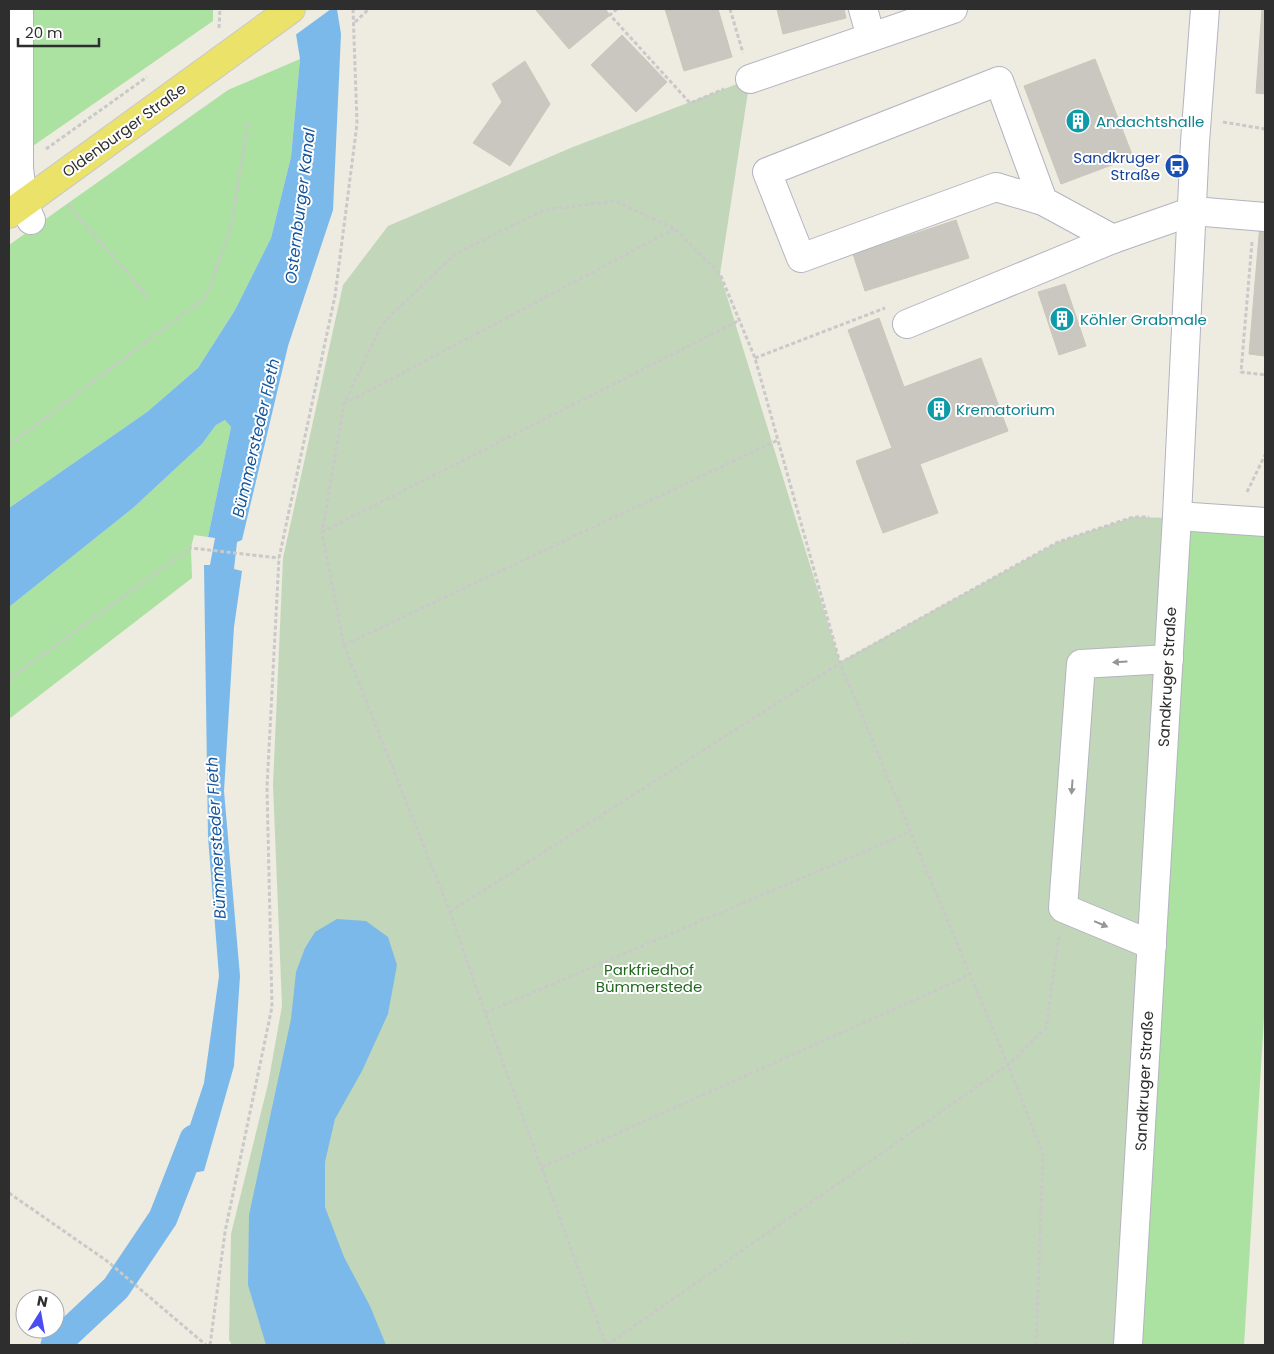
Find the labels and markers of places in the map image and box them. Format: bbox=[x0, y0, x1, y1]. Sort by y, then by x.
building icon: Andachtshalle bbox=[1065, 108, 1091, 134]
place label: Andachtshalle bbox=[1096, 111, 1204, 132]
place label: Sandkruger Straße bbox=[1073, 147, 1160, 185]
bus stop icon: Sandkruger Straße bbox=[1164, 153, 1190, 179]
building icon: Köhler Grabmale bbox=[1049, 306, 1075, 332]
place label: Köhler Grabmale bbox=[1080, 309, 1207, 330]
building icon: Krematorium bbox=[926, 396, 952, 422]
place label: Krematorium bbox=[956, 399, 1055, 420]

